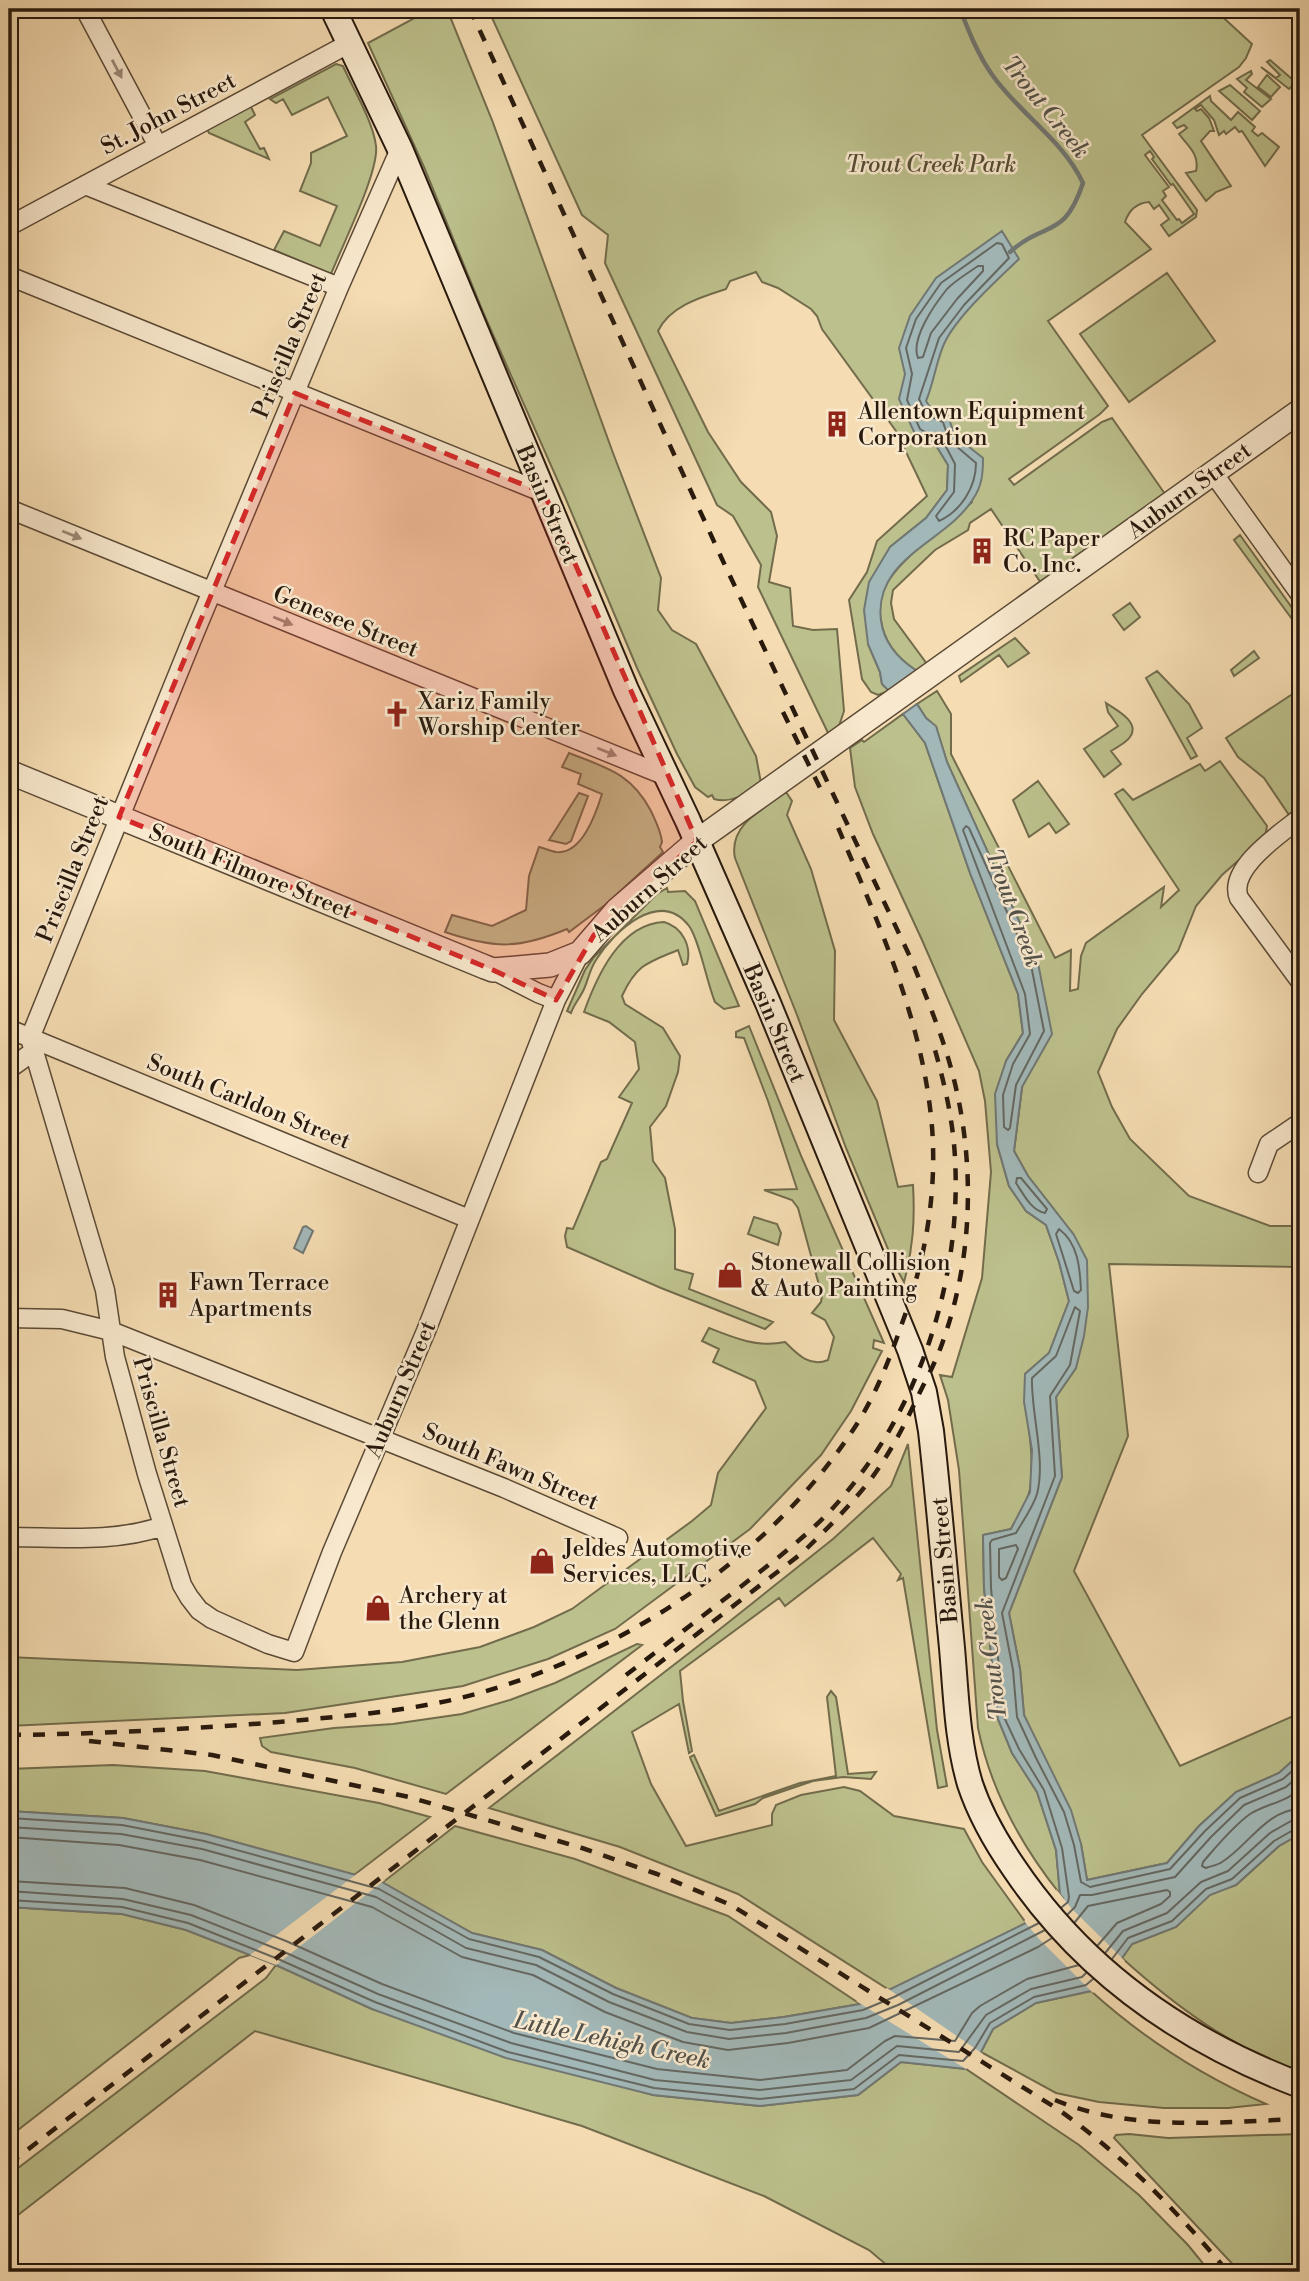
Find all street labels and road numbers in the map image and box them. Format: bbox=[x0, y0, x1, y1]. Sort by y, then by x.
street label: St. John Street bbox=[96, 67, 241, 161]
street label: Priscilla Street bbox=[247, 268, 333, 422]
street label: Auburn Street bbox=[1121, 437, 1257, 546]
street label: Basin Street bbox=[509, 440, 585, 568]
street label: Genesee Street bbox=[269, 580, 422, 664]
street label: Priscilla Street bbox=[31, 792, 115, 947]
street label: South Filmore Street bbox=[145, 818, 356, 926]
street label: Auburn Street bbox=[585, 829, 713, 949]
street label: Basin Street bbox=[736, 959, 812, 1087]
street label: South Carldon Street bbox=[143, 1048, 354, 1156]
street label: Auburn Street bbox=[359, 1317, 442, 1463]
street label: Priscilla Street bbox=[126, 1354, 196, 1511]
street label: South Fawn Street bbox=[419, 1417, 603, 1517]
street label: Basin Street bbox=[926, 1496, 965, 1625]

